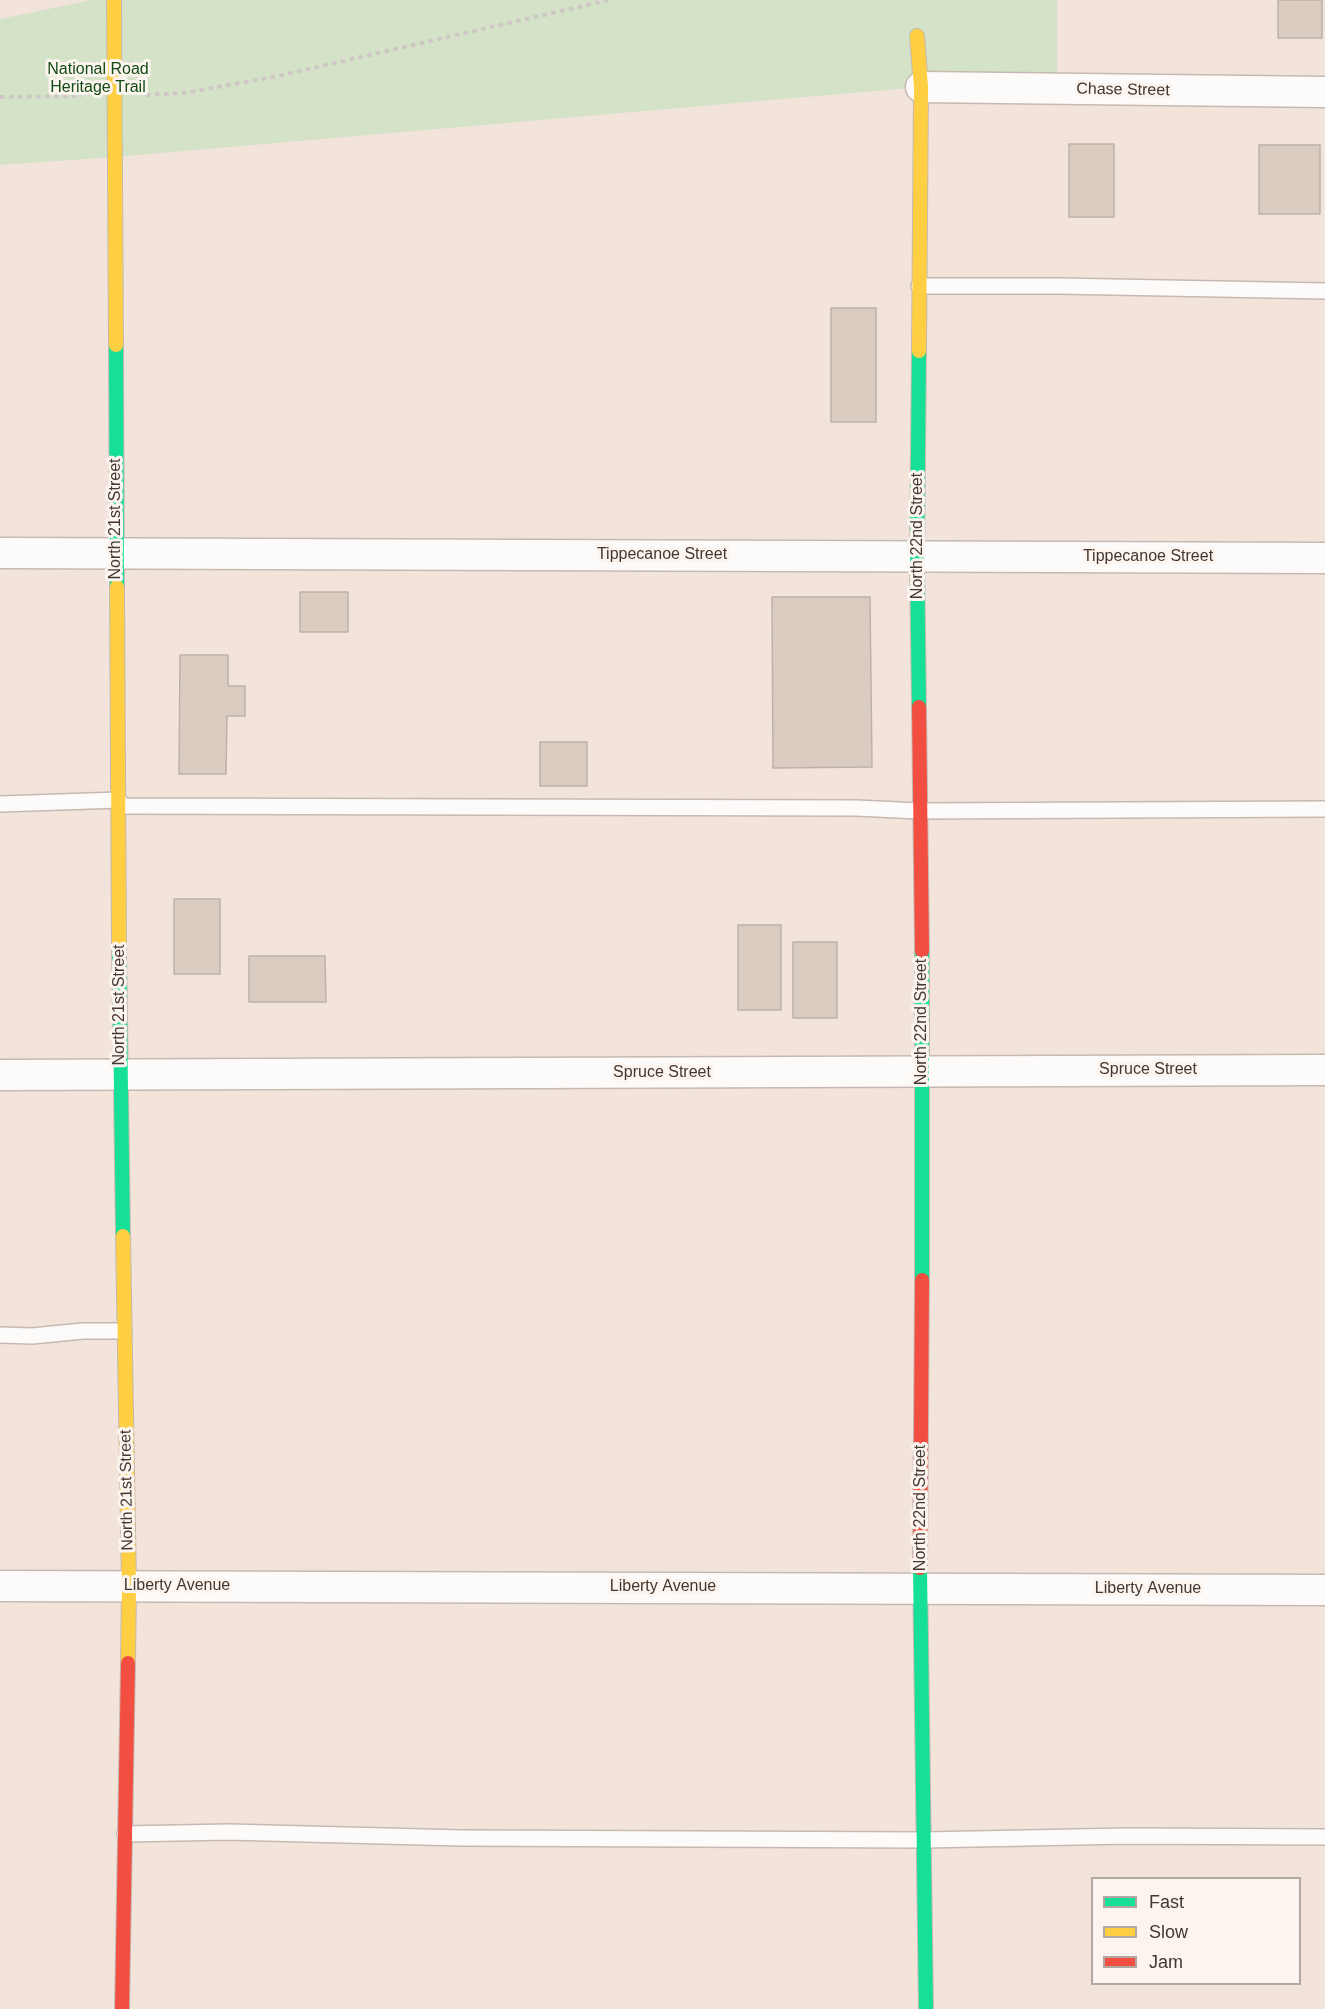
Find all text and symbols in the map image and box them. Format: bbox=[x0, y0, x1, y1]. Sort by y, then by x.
park label: National Road Heritage Trail bbox=[47, 60, 149, 98]
street label: Chase Street bbox=[1076, 80, 1170, 100]
street label: North 21st Street bbox=[106, 459, 126, 579]
street label: North 22nd Street bbox=[908, 473, 928, 599]
street label: Tippecanoe Street bbox=[597, 545, 727, 565]
street label: Tippecanoe Street bbox=[1083, 547, 1213, 567]
street label: North 21st Street bbox=[110, 945, 130, 1065]
street label: North 22nd Street bbox=[912, 959, 932, 1085]
street label: Spruce Street bbox=[1099, 1060, 1197, 1080]
street label: Spruce Street bbox=[613, 1063, 711, 1083]
street label: North 21st Street bbox=[116, 1429, 138, 1551]
street label: North 22nd Street bbox=[911, 1445, 931, 1571]
street label: Liberty Avenue bbox=[124, 1576, 230, 1596]
street label: Liberty Avenue bbox=[610, 1577, 716, 1597]
street label: Liberty Avenue bbox=[1095, 1579, 1201, 1599]
legend bbox=[1091, 1877, 1301, 1985]
text: Fast bbox=[1149, 1892, 1184, 1912]
text: Slow bbox=[1149, 1922, 1188, 1942]
text: Jam bbox=[1149, 1952, 1183, 1972]

